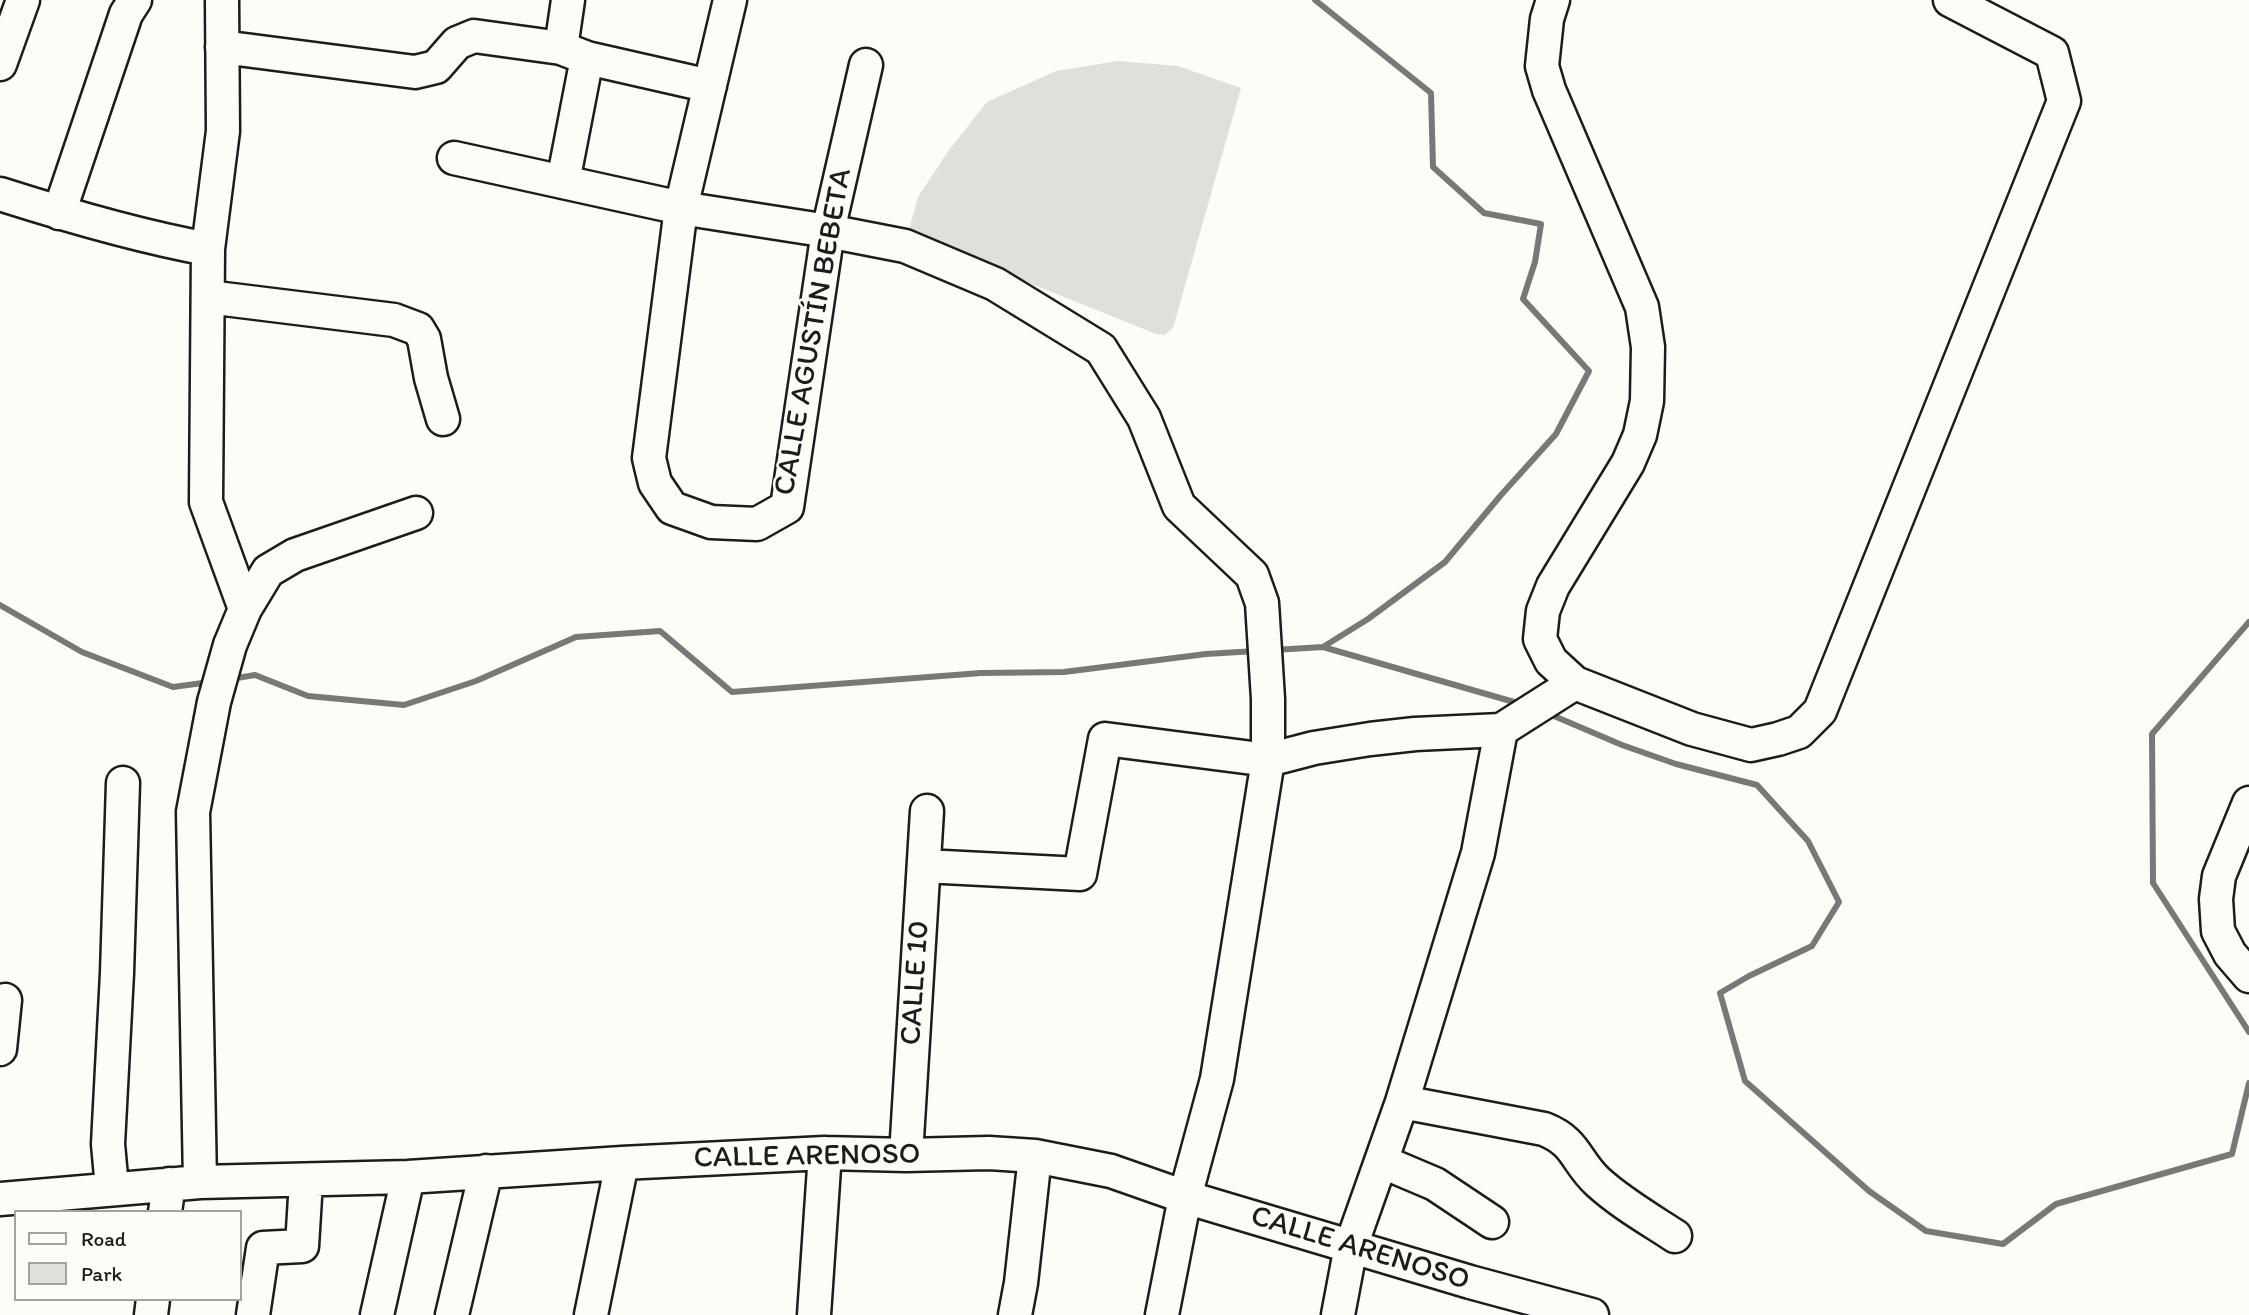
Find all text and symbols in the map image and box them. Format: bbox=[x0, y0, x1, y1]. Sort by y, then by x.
street label: CALLE AGUSTÍN BEBETA bbox=[767, 166, 861, 498]
street label: CALLE 10 bbox=[894, 920, 938, 1046]
street label: CALLE ARENOSO bbox=[693, 1137, 921, 1177]
street label: CALLE ARENOSO bbox=[1246, 1199, 1474, 1299]
legend bbox=[14, 1210, 242, 1301]
text: Road bbox=[81, 1226, 126, 1251]
text: Park bbox=[81, 1261, 122, 1286]

